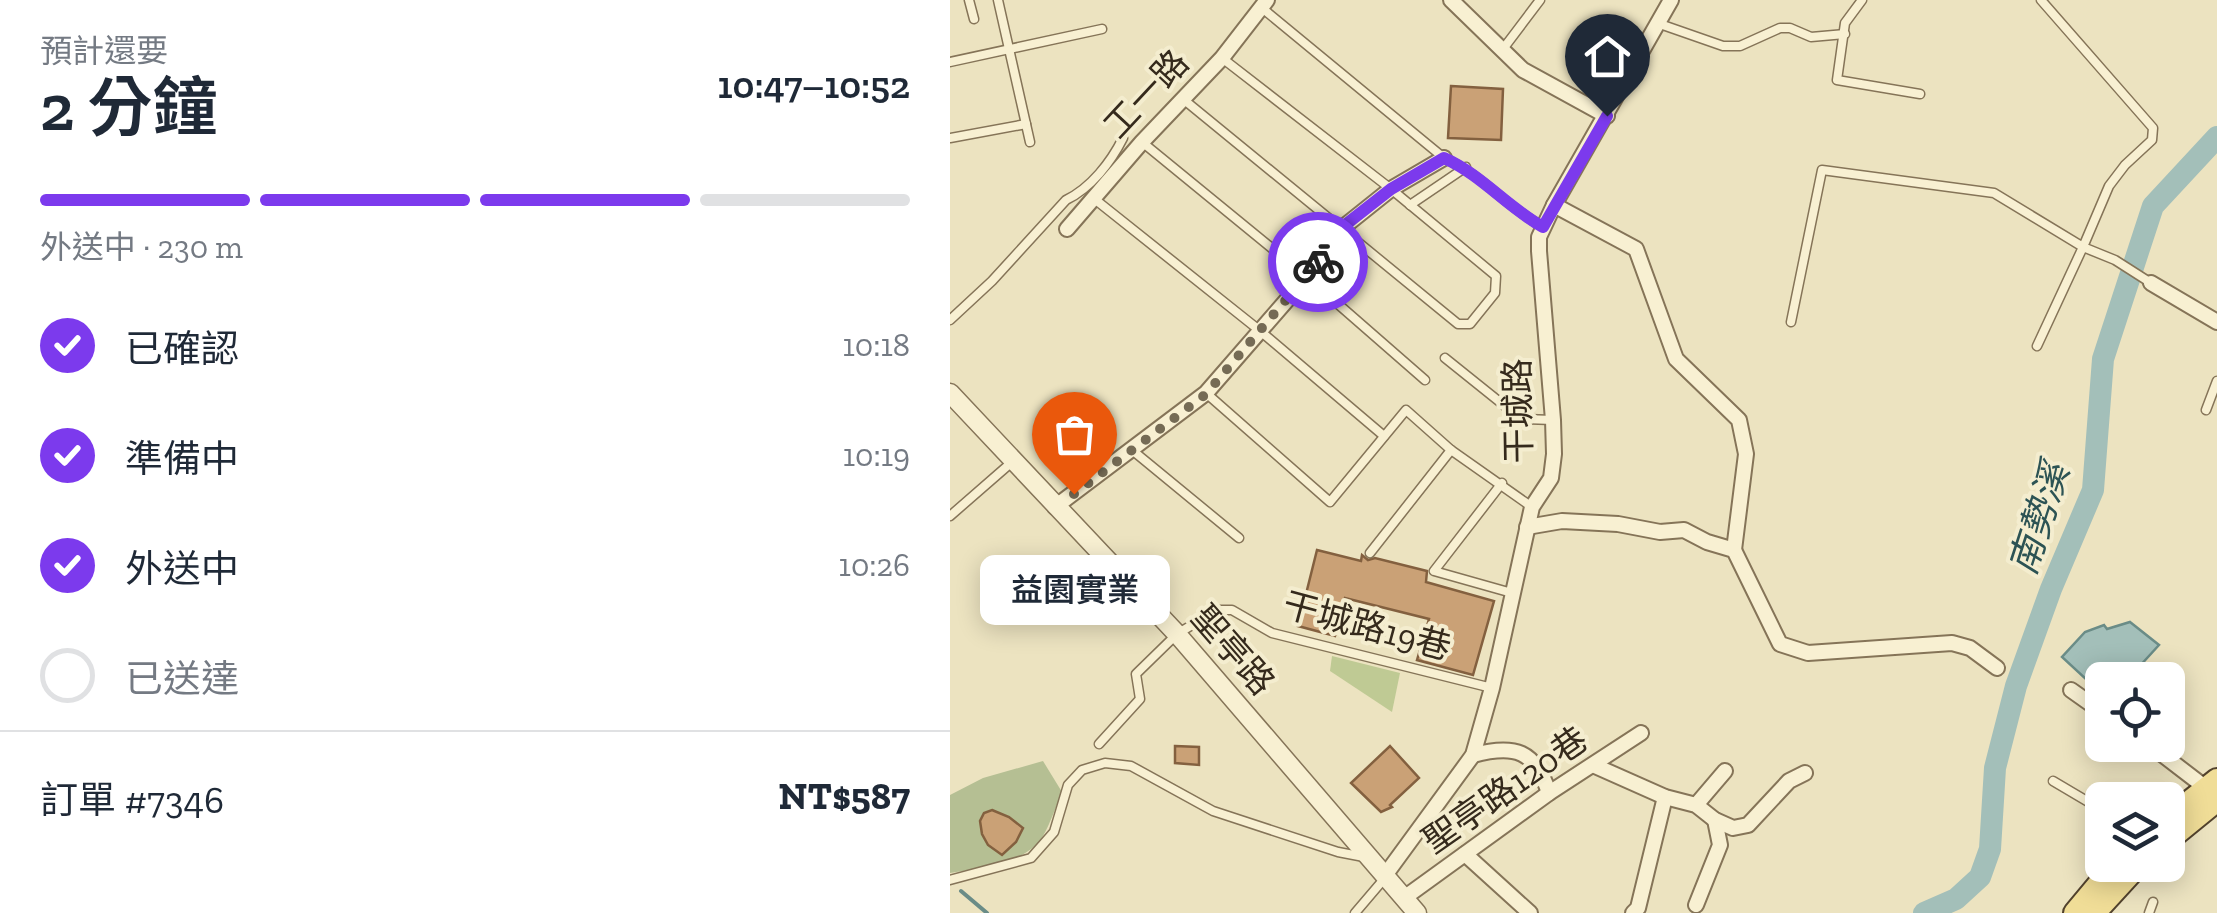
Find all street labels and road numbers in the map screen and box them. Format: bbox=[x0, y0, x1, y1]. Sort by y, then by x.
street label: 工一路 bbox=[1095, 41, 1197, 147]
street label: 干城路 bbox=[1496, 358, 1540, 464]
street label: 干城路19巷 bbox=[1278, 583, 1456, 669]
street label: 聖亭路 bbox=[1183, 597, 1283, 703]
street label: 聖亭路120巷 bbox=[1414, 718, 1596, 862]

